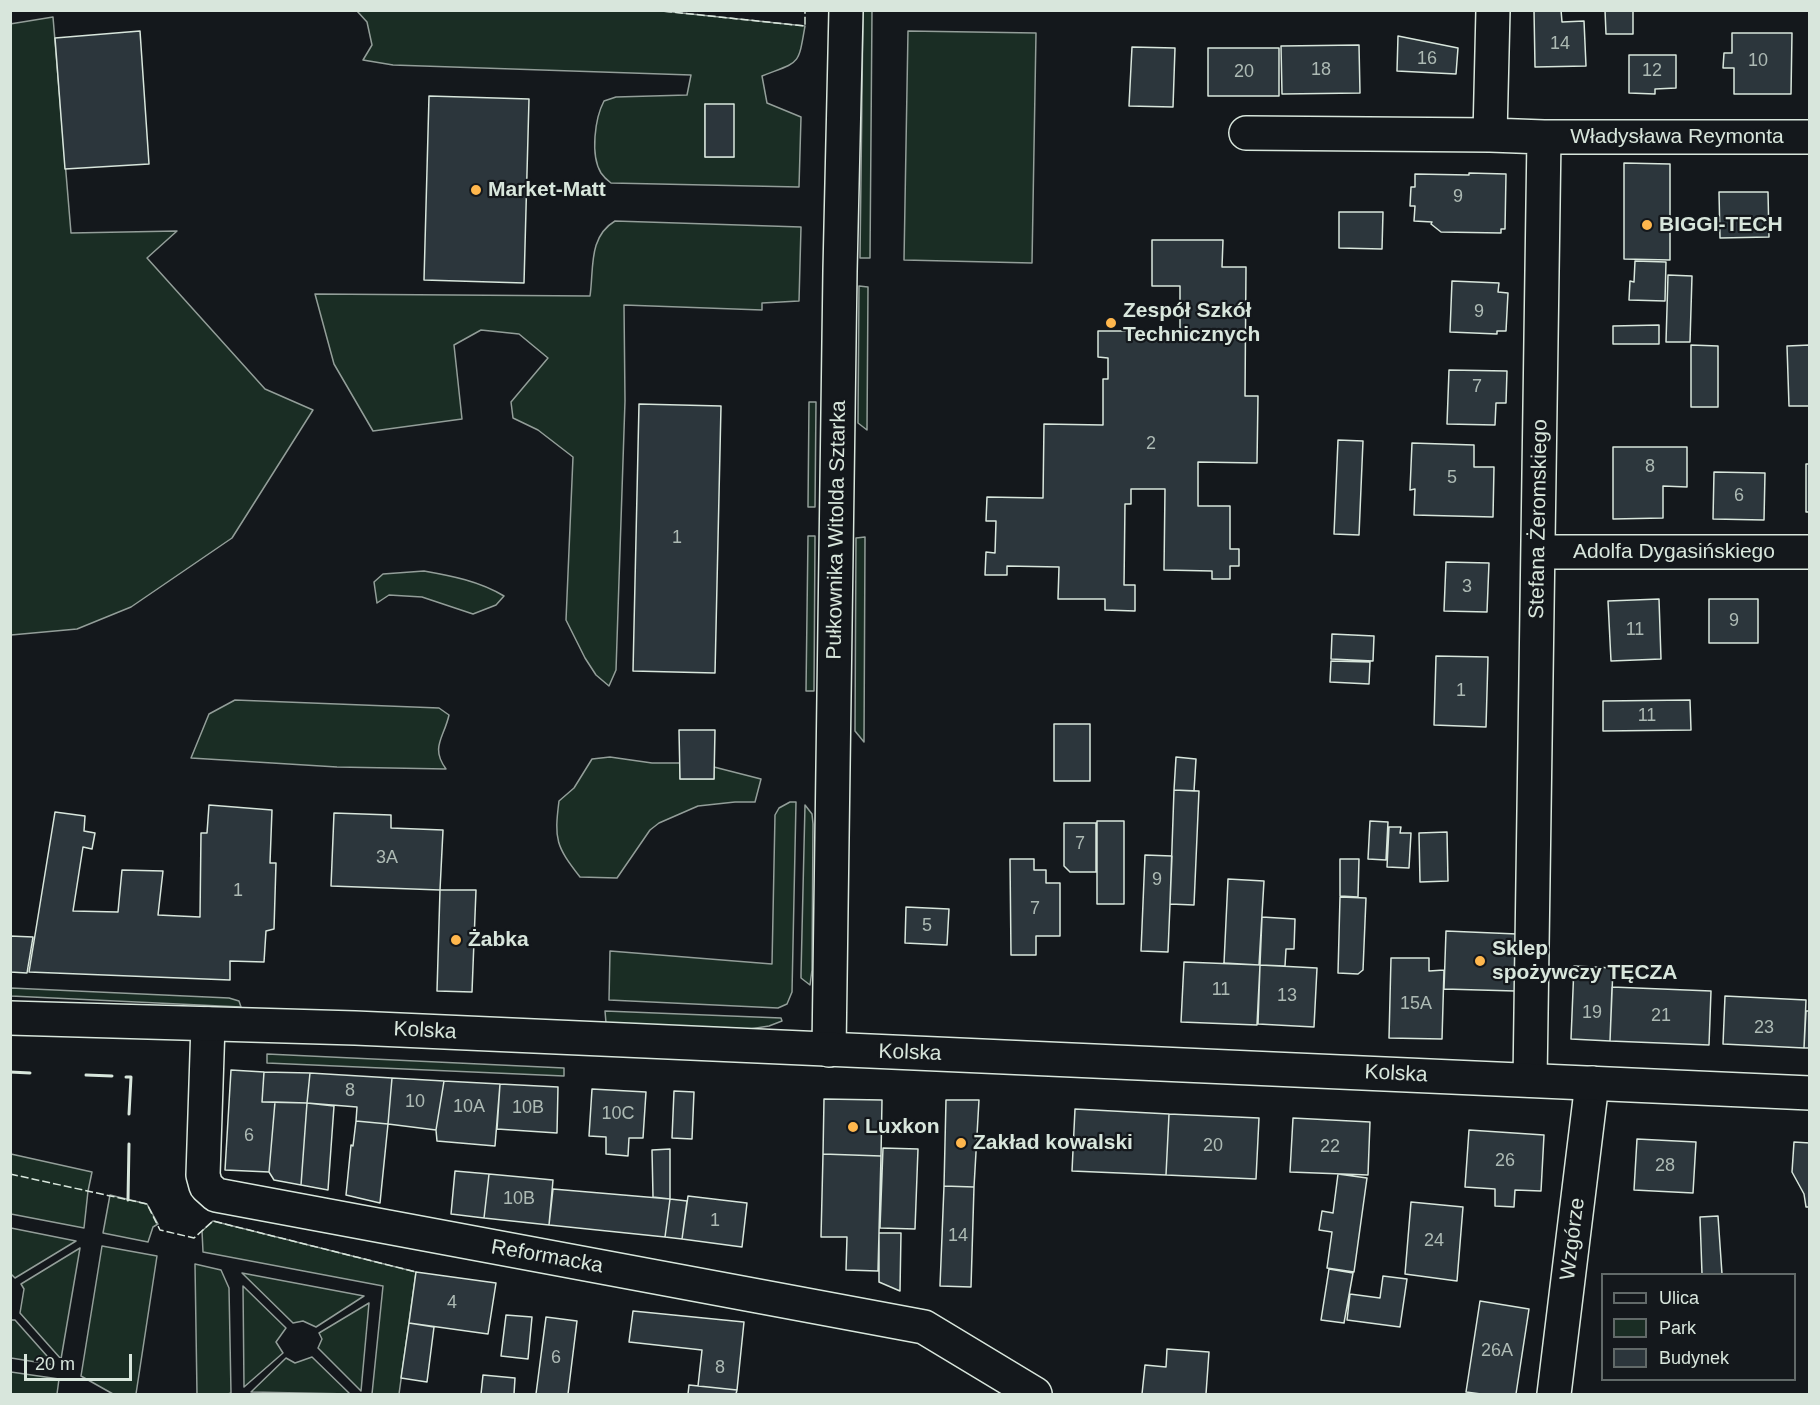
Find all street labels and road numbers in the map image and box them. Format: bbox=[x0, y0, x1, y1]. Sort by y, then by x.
street label: Władysława Reymonta bbox=[1570, 124, 1784, 150]
street label: Pułkownika Witolda Sztarka bbox=[822, 400, 852, 660]
street label: Stefana Żeromskiego bbox=[1525, 419, 1553, 619]
street label: Adolfa Dygasińskiego bbox=[1573, 539, 1775, 565]
street label: Kolska bbox=[393, 1017, 457, 1045]
street label: Kolska bbox=[878, 1039, 942, 1067]
street label: Kolska bbox=[1364, 1060, 1428, 1088]
street label: Wzgórze bbox=[1555, 1196, 1591, 1282]
street label: Reformacka bbox=[489, 1235, 605, 1279]

